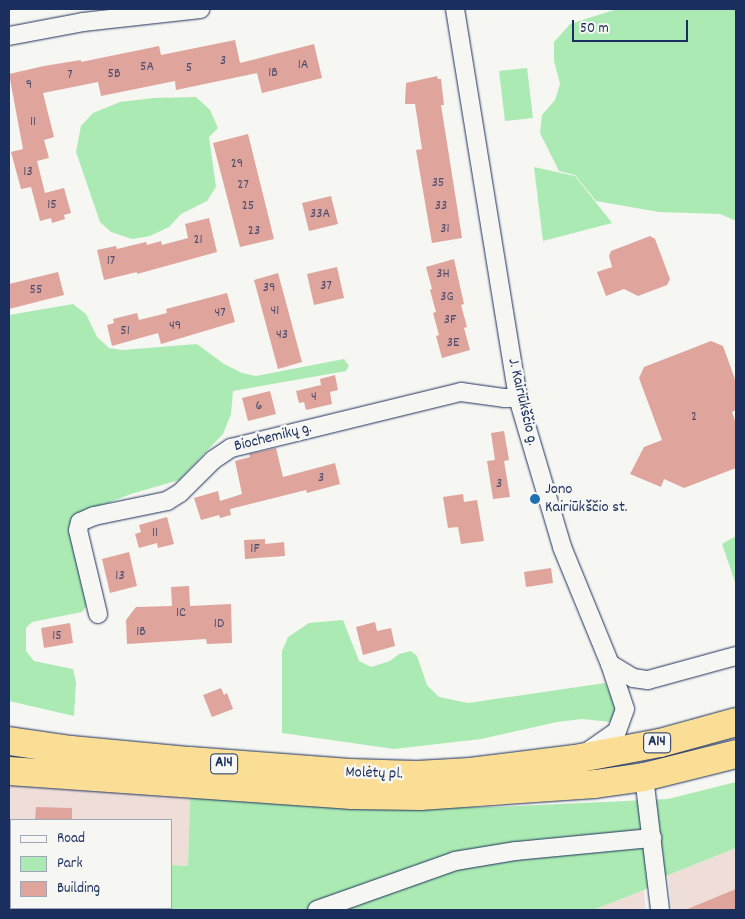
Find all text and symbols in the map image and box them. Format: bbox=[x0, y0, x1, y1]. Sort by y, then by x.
scale bar bbox=[575, 10, 691, 42]
text: 50 m bbox=[580, 18, 609, 40]
house number: 3 bbox=[220, 53, 226, 69]
house number: 1A bbox=[298, 57, 308, 73]
house number: 5A bbox=[140, 59, 154, 75]
house number: 5 bbox=[186, 60, 192, 76]
house number: 1B bbox=[268, 65, 278, 81]
house number: 5B bbox=[107, 66, 121, 82]
house number: 7 bbox=[67, 67, 73, 83]
house number: 9 bbox=[26, 77, 32, 93]
house number: 11 bbox=[30, 114, 36, 130]
house number: 29 bbox=[231, 156, 243, 172]
house number: 13 bbox=[23, 164, 33, 180]
house number: 35 bbox=[432, 175, 444, 191]
house number: 27 bbox=[237, 177, 249, 193]
house number: 15 bbox=[47, 197, 57, 213]
house number: 25 bbox=[242, 198, 254, 214]
house number: 33 bbox=[435, 198, 447, 214]
house number: 33A bbox=[310, 206, 330, 222]
house number: 31 bbox=[440, 221, 450, 237]
house number: 23 bbox=[248, 223, 260, 239]
house number: 21 bbox=[193, 232, 203, 248]
house number: 17 bbox=[107, 253, 115, 269]
house number: 3H bbox=[436, 266, 450, 282]
house number: 37 bbox=[320, 278, 332, 294]
house number: 39 bbox=[263, 280, 275, 296]
house number: 55 bbox=[30, 282, 42, 298]
house number: 3G bbox=[440, 289, 454, 305]
house number: 41 bbox=[271, 303, 279, 319]
house number: 47 bbox=[214, 305, 226, 321]
house number: 3F bbox=[444, 312, 456, 328]
house number: 49 bbox=[169, 318, 181, 334]
house number: 51 bbox=[120, 323, 130, 339]
house number: 43 bbox=[276, 327, 288, 343]
house number: 3E bbox=[447, 335, 459, 351]
street label: J. Kairiūkščio g. bbox=[503, 356, 541, 448]
house number: 4 bbox=[311, 389, 317, 405]
house number: 6 bbox=[256, 398, 262, 414]
house number: 2 bbox=[691, 409, 697, 425]
street label: Biochemikų g. bbox=[232, 419, 314, 457]
house number: 3 bbox=[318, 470, 324, 486]
house number: 3 bbox=[496, 476, 502, 492]
place label: Jono Kairiūkščio st. bbox=[545, 480, 627, 518]
marker: Jono Kairiūkščio st. bbox=[529, 493, 541, 505]
house number: 11 bbox=[152, 525, 158, 541]
house number: 1F bbox=[250, 541, 260, 557]
house number: 13 bbox=[115, 568, 125, 584]
house number: 1C bbox=[176, 605, 186, 621]
house number: 1D bbox=[214, 616, 224, 632]
house number: 1B bbox=[136, 624, 146, 640]
house number: 15 bbox=[52, 628, 62, 644]
road number: A14 bbox=[642, 730, 672, 756]
road number: A14 bbox=[209, 752, 239, 776]
street label: Molėtų pl. bbox=[345, 763, 403, 785]
legend bbox=[10, 819, 172, 909]
text: Road bbox=[57, 828, 85, 850]
text: Park bbox=[57, 853, 83, 875]
text: Building bbox=[57, 878, 100, 900]

